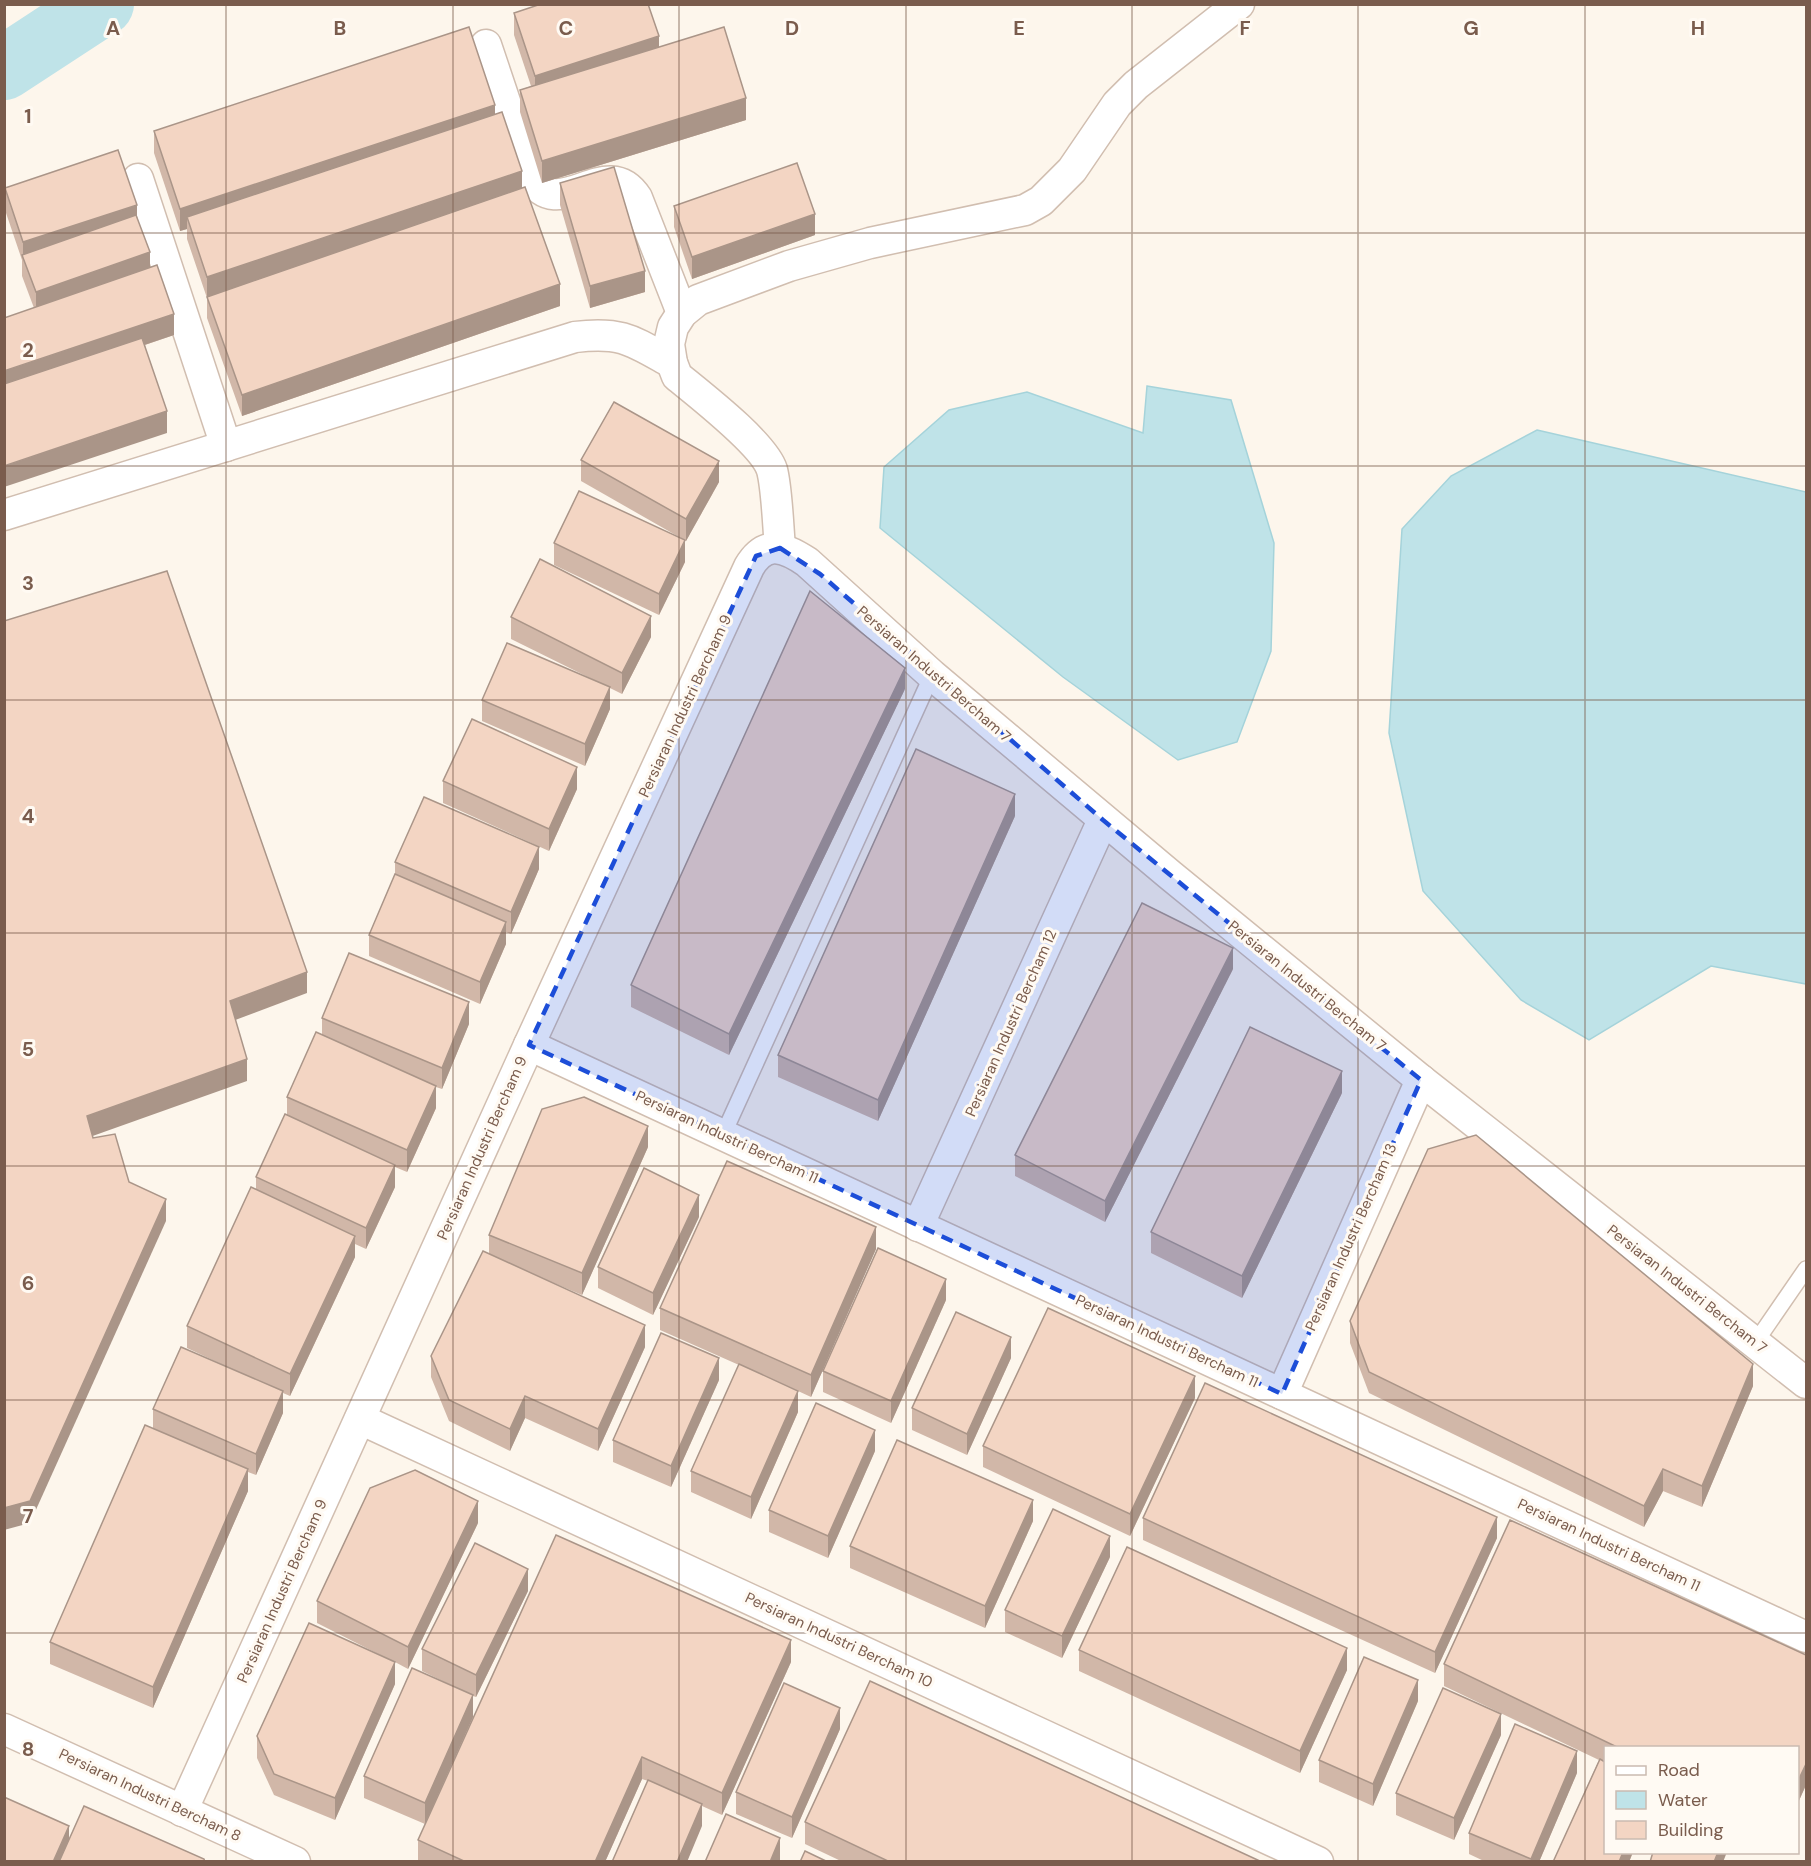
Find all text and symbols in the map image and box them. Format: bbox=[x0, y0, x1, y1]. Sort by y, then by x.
text: A bbox=[106, 15, 120, 41]
text: B bbox=[334, 15, 346, 41]
text: C bbox=[559, 15, 573, 41]
text: D bbox=[785, 15, 799, 41]
text: E bbox=[1013, 15, 1025, 41]
text: F bbox=[1239, 15, 1251, 41]
text: G bbox=[1463, 15, 1479, 41]
text: H bbox=[1691, 15, 1705, 41]
text: 1 bbox=[24, 103, 32, 129]
text: 2 bbox=[22, 337, 34, 363]
text: 3 bbox=[22, 570, 34, 596]
street label: Persiaran Industri Bercham 7 bbox=[853, 602, 1015, 746]
street label: Persiaran Industri Bercham 9 bbox=[634, 611, 736, 801]
text: 4 bbox=[22, 803, 35, 829]
street label: Persiaran Industri Bercham 7 bbox=[1224, 916, 1390, 1056]
street label: Persiaran Industri Bercham 12 bbox=[961, 926, 1061, 1120]
text: 5 bbox=[22, 1036, 34, 1062]
street label: Persiaran Industri Bercham 9 bbox=[432, 1053, 532, 1243]
street label: Persiaran Industri Bercham 11 bbox=[633, 1086, 821, 1188]
street label: Persiaran Industri Bercham 13 bbox=[1301, 1140, 1401, 1334]
street label: Persiaran Industri Bercham 7 bbox=[1603, 1220, 1771, 1358]
text: 6 bbox=[22, 1270, 34, 1296]
street label: Persiaran Industri Bercham 11 bbox=[1073, 1290, 1261, 1392]
street label: Persiaran Industri Bercham 11 bbox=[1515, 1494, 1703, 1596]
street label: Persiaran Industri Bercham 9 bbox=[232, 1496, 332, 1686]
text: 7 bbox=[23, 1503, 34, 1529]
street label: Persiaran Industri Bercham 10 bbox=[742, 1588, 936, 1692]
text: 8 bbox=[22, 1736, 34, 1762]
street label: Persiaran Industri Bercham 8 bbox=[56, 1744, 244, 1846]
legend bbox=[1604, 1746, 1799, 1854]
text: Road bbox=[1658, 1758, 1700, 1782]
text: Water bbox=[1658, 1788, 1708, 1812]
text: Building bbox=[1658, 1818, 1723, 1842]

